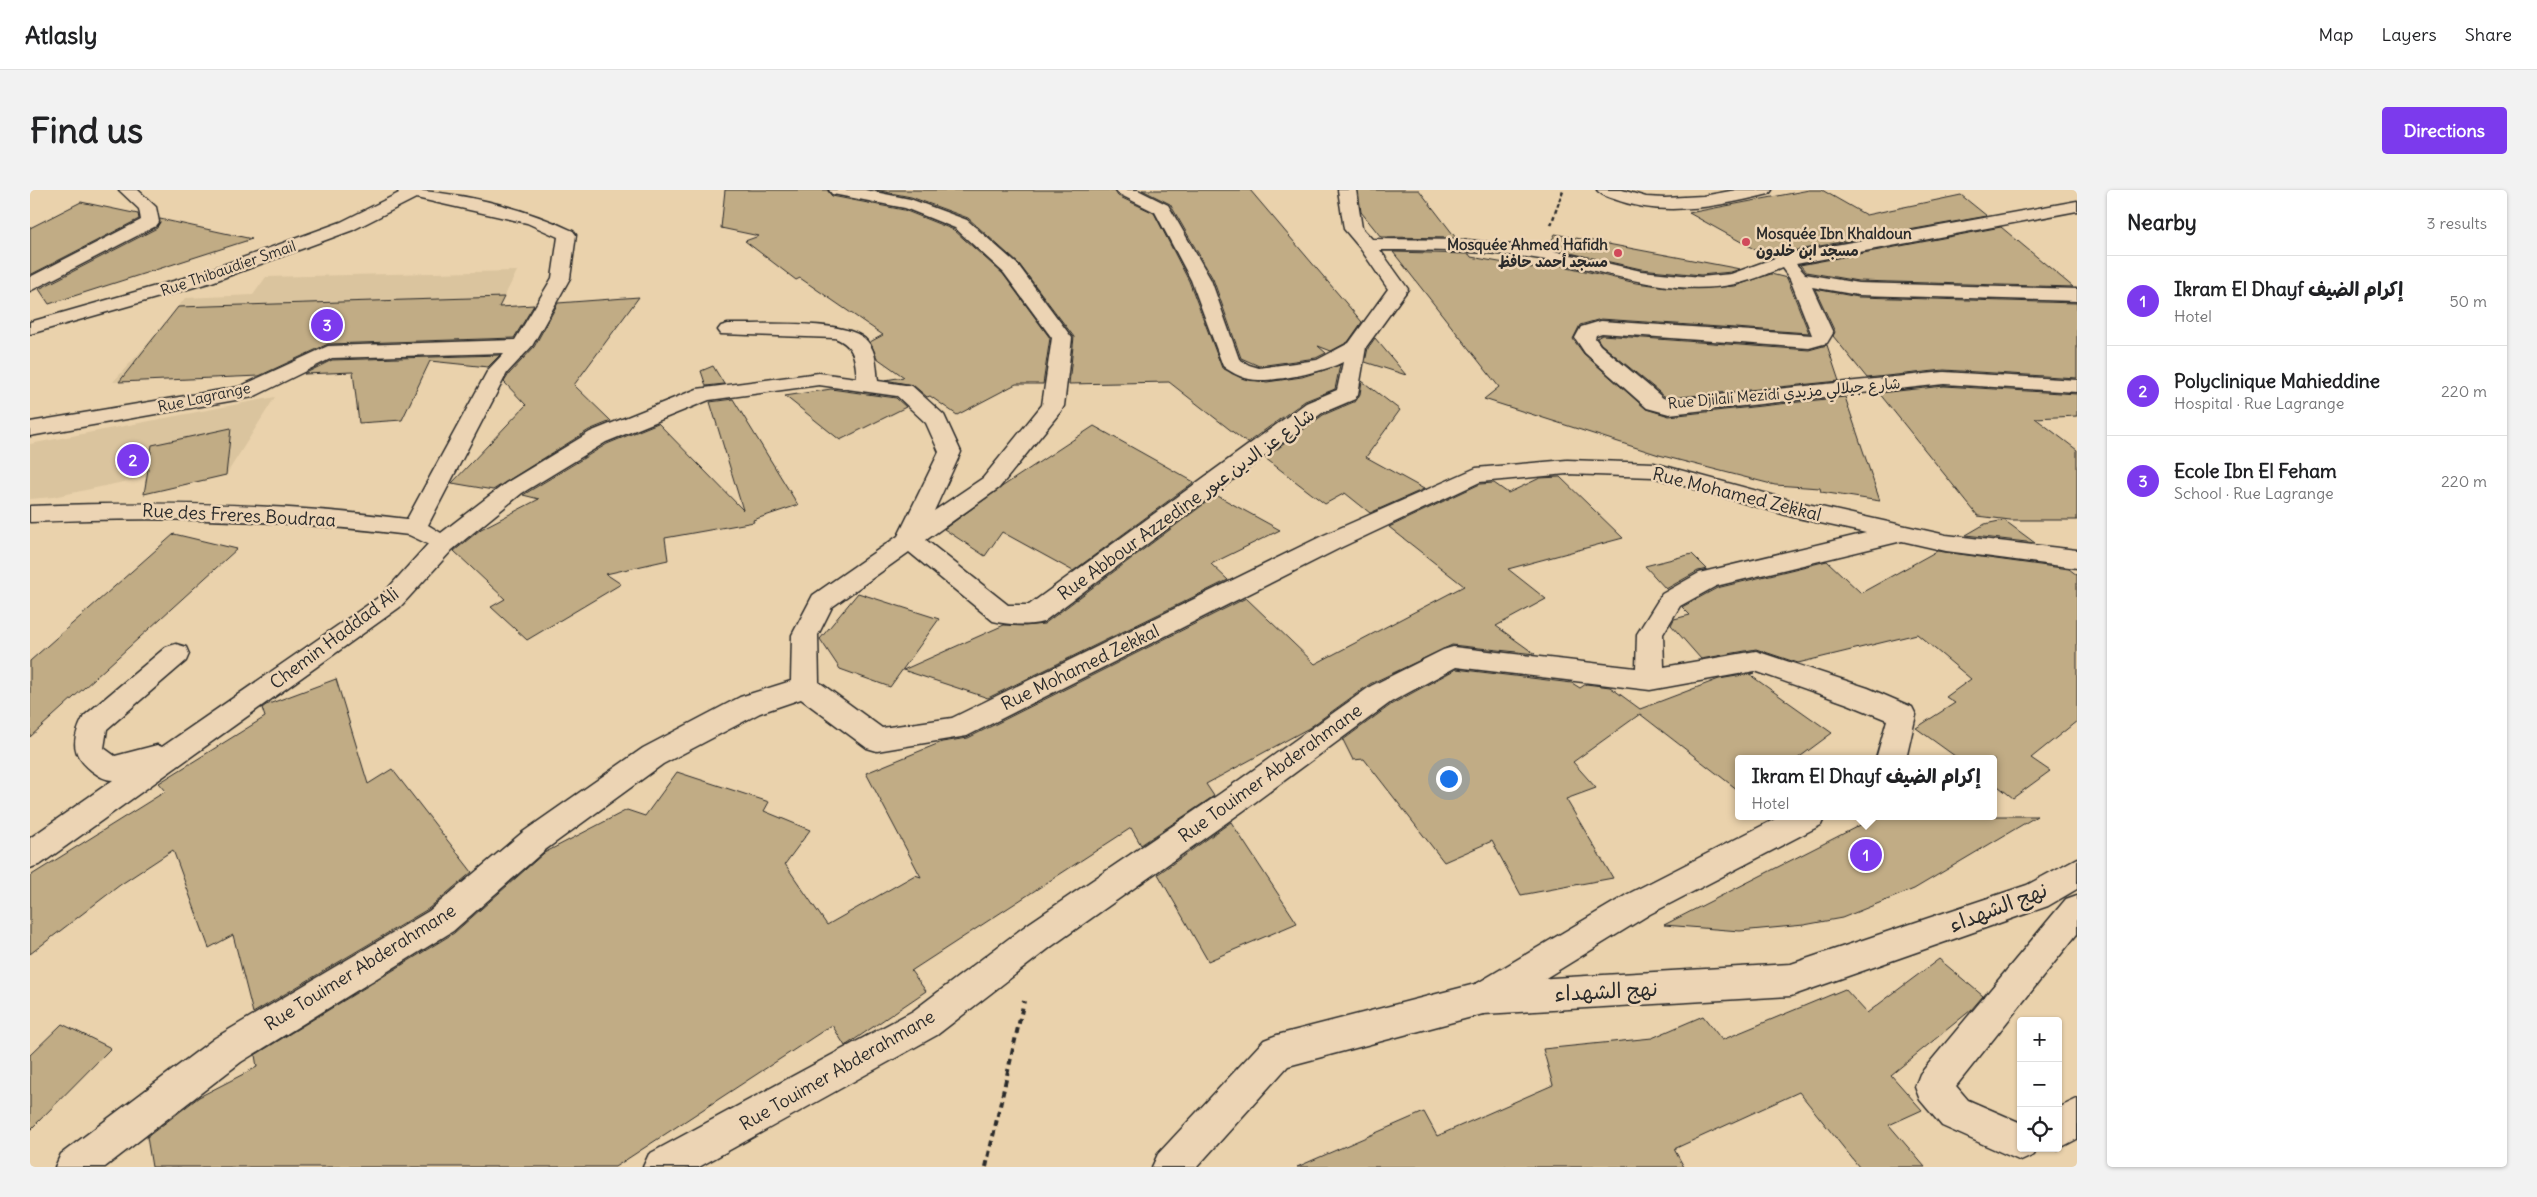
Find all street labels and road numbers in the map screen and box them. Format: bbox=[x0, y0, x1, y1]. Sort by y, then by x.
street label: Rue Thibaudier Smail bbox=[158, 236, 298, 300]
street label: Rue Djilali Mezidi شارع جيلالي مزيدي bbox=[1667, 373, 1901, 417]
street label: Rue Lagrange bbox=[156, 378, 252, 416]
street label: Rue Abbour Azzedine شارع عز الدين عبور bbox=[1053, 403, 1320, 606]
street label: Rue Mohamed Zekkal bbox=[1650, 462, 1824, 526]
street label: Rue des Freres Boudraa bbox=[142, 498, 336, 532]
street label: Chemin Haddad Ali bbox=[265, 582, 403, 694]
street label: Rue Mohamed Zekkal bbox=[997, 619, 1163, 715]
street label: Rue Touimer Abderahmane bbox=[1174, 699, 1366, 847]
street label: نهج الشهداء bbox=[1945, 876, 2051, 939]
street label: Rue Touimer Abderahmane bbox=[260, 899, 460, 1035]
street label: نهج الشهداء bbox=[1554, 975, 1658, 1008]
street label: Rue Touimer Abderahmane bbox=[735, 1005, 939, 1135]

